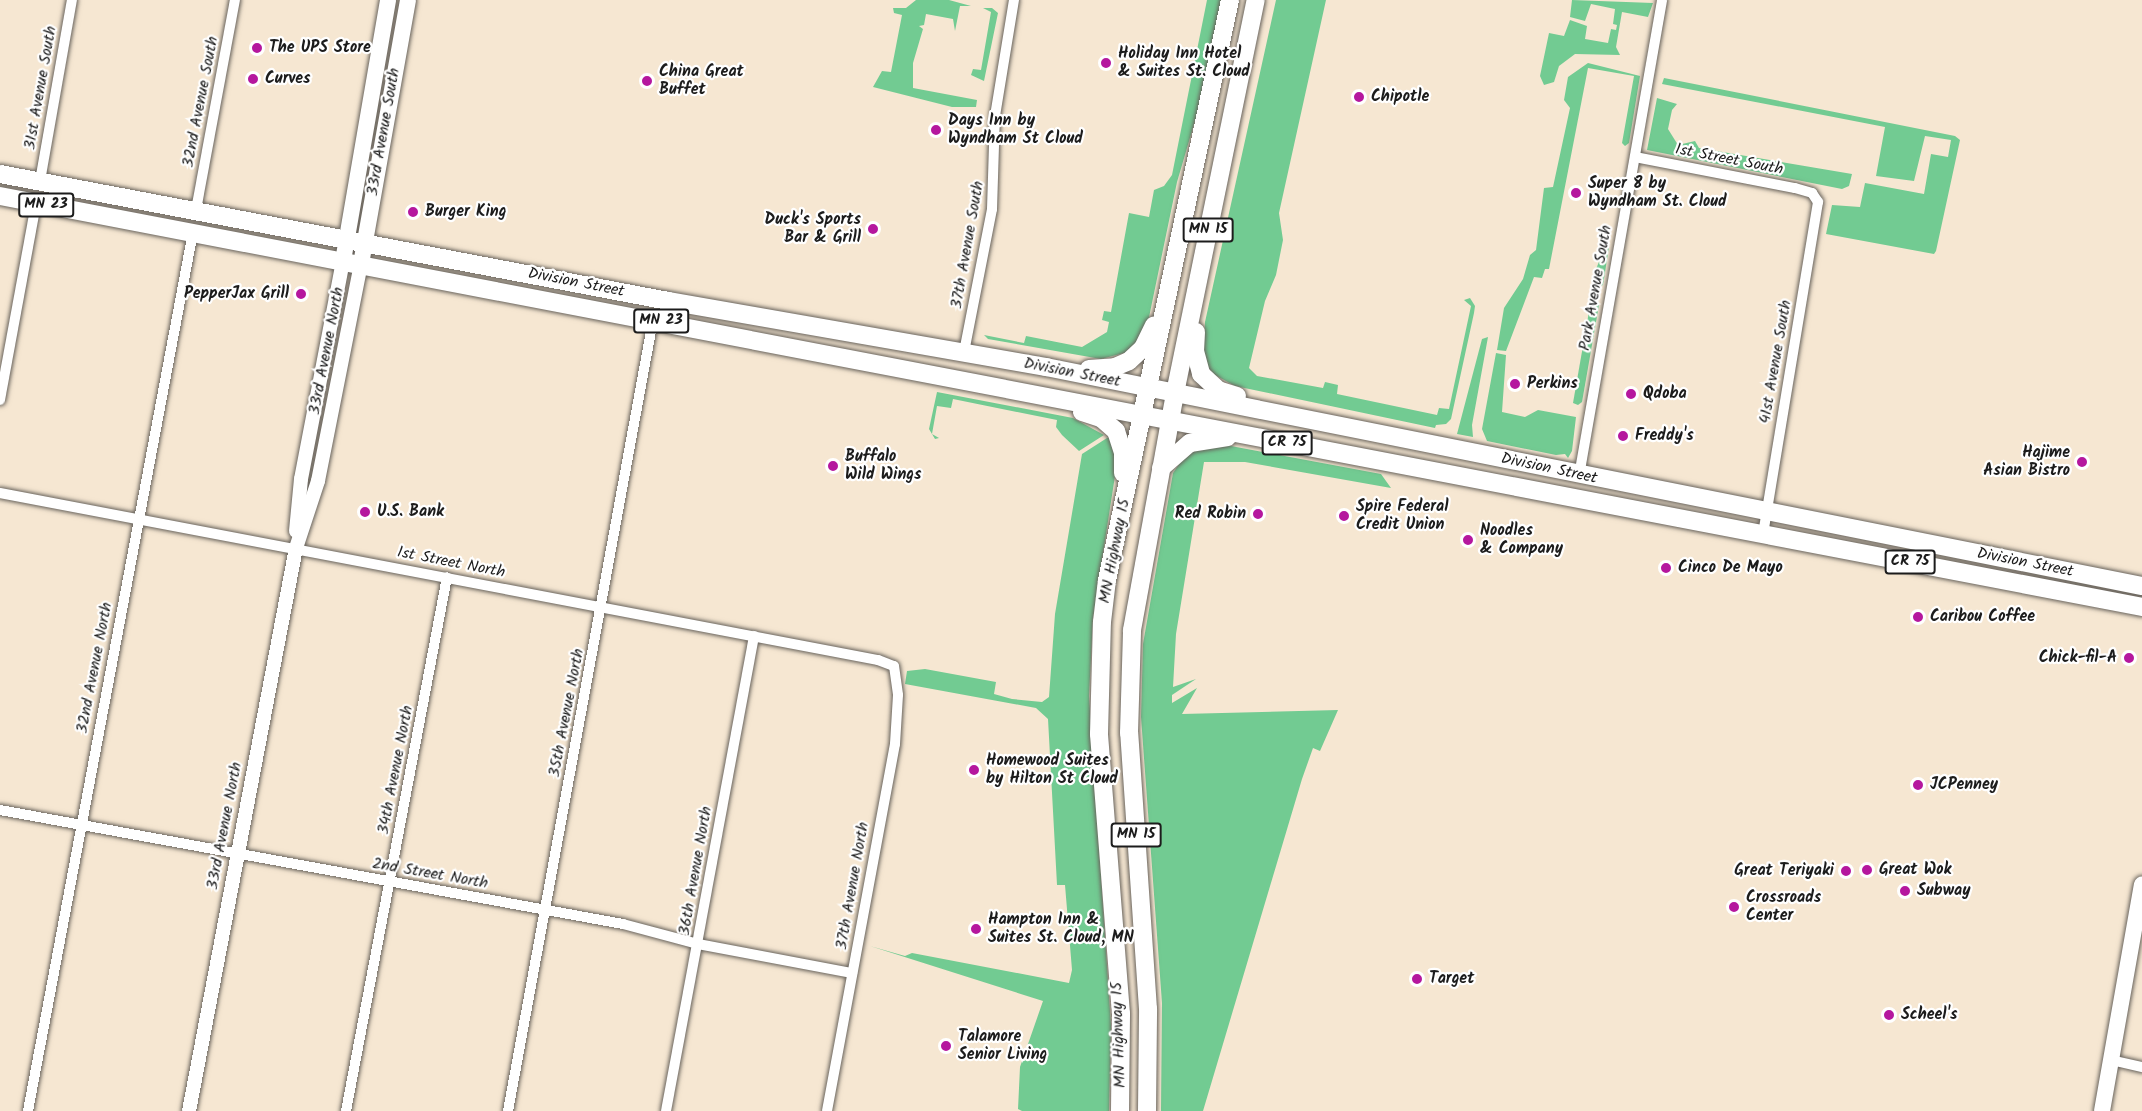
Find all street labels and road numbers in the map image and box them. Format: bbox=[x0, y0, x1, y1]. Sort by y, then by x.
street label: 31st Avenue South bbox=[21, 25, 61, 151]
street label: 32nd Avenue South bbox=[179, 35, 223, 169]
street label: 33rd Avenue South bbox=[363, 66, 405, 198]
street label: 1st Street South bbox=[1673, 140, 1785, 180]
street label: 37th Avenue South bbox=[947, 180, 989, 310]
road number: MN 23 bbox=[18, 193, 74, 217]
road number: MN 15 bbox=[1182, 218, 1234, 242]
street label: Park Avenue South bbox=[1576, 224, 1616, 352]
street label: Division Street bbox=[526, 264, 626, 302]
street label: 33rd Avenue North bbox=[305, 286, 349, 416]
street label: 41st Avenue South bbox=[1756, 299, 1796, 425]
road number: MN 23 bbox=[632, 309, 690, 333]
street label: Division Street bbox=[1022, 354, 1122, 392]
road number: CR 75 bbox=[1262, 431, 1312, 455]
street label: Division Street bbox=[1499, 449, 1599, 489]
street label: MN Highway 15 bbox=[1095, 497, 1135, 605]
street label: 1st Street North bbox=[395, 543, 507, 583]
street label: Division Street bbox=[1975, 544, 2075, 582]
road number: CR 75 bbox=[1884, 550, 1936, 574]
street label: 32nd Avenue North bbox=[73, 601, 117, 735]
street label: 35th Avenue North bbox=[545, 647, 589, 779]
street label: 34th Avenue North bbox=[374, 704, 418, 836]
street label: 33rd Avenue North bbox=[203, 761, 247, 891]
street label: 36th Avenue North bbox=[675, 805, 717, 937]
street label: 37th Avenue North bbox=[832, 821, 874, 951]
road number: MN 15 bbox=[1110, 823, 1162, 847]
street label: 2nd Street North bbox=[371, 854, 489, 894]
street label: MN Highway 15 bbox=[1108, 982, 1130, 1088]

